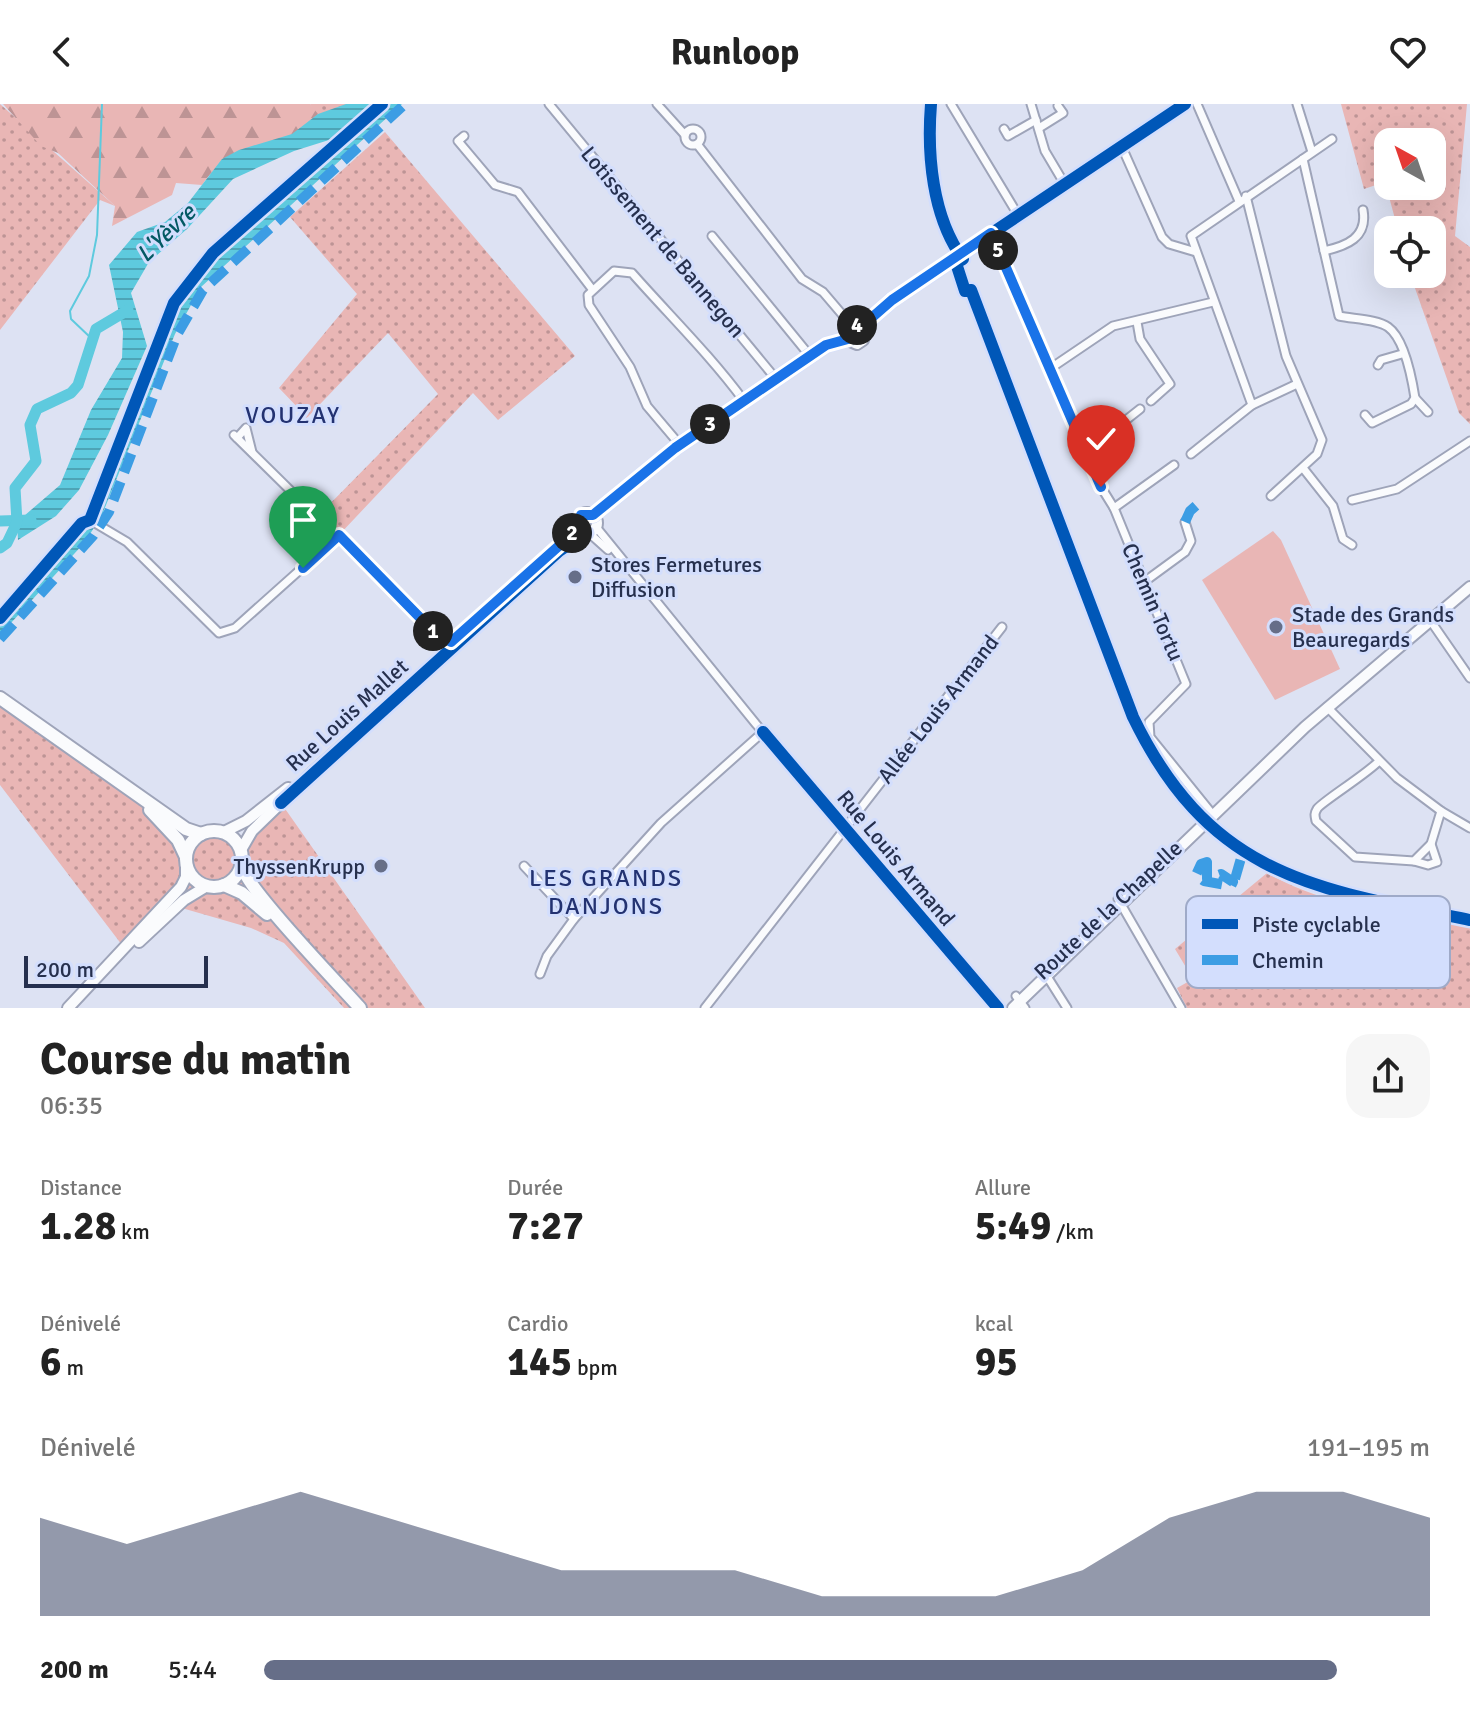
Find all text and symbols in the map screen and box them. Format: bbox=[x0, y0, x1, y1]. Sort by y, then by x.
icon: back bbox=[40, 30, 84, 74]
text: Runloop bbox=[671, 30, 799, 75]
icon: heart bbox=[1386, 30, 1430, 74]
north arrow bbox=[1374, 128, 1446, 200]
map controls bbox=[1374, 128, 1446, 288]
street label: Lotissement de Bannegon bbox=[575, 141, 751, 343]
water label: L'Yèvre bbox=[130, 197, 203, 268]
button: locate bbox=[1374, 216, 1446, 288]
pin: 5 bbox=[978, 230, 1018, 270]
text: 5 bbox=[992, 236, 1004, 263]
pin: 4 bbox=[837, 305, 877, 345]
text: 4 bbox=[851, 311, 863, 338]
district label: VOUZAY bbox=[245, 400, 341, 430]
pin: 3 bbox=[690, 404, 730, 444]
pin bbox=[1067, 405, 1135, 487]
text: 3 bbox=[704, 410, 716, 437]
icon: check bbox=[1079, 417, 1123, 461]
pin bbox=[269, 486, 337, 568]
icon: arrive bbox=[281, 498, 325, 542]
pin: 2 bbox=[552, 513, 592, 553]
text: 2 bbox=[566, 519, 578, 546]
street label: Chemin Tortu bbox=[1116, 539, 1190, 665]
place label: Stores Fermetures Diffusion bbox=[591, 551, 762, 603]
marker: Stores Fermetures Diffusion bbox=[566, 568, 584, 586]
place label: Stade des Grands Beauregards bbox=[1292, 601, 1454, 653]
pin: 1 bbox=[413, 611, 453, 651]
text: 1 bbox=[427, 617, 439, 644]
marker: Stade des Grands Beauregards bbox=[1267, 618, 1285, 636]
street label: Allée Louis Armand bbox=[872, 629, 1004, 789]
street label: Rue Louis Mallet bbox=[280, 653, 414, 777]
street label: Rue Louis Armand bbox=[831, 785, 961, 931]
street label: Route de la Chapelle bbox=[1028, 835, 1188, 985]
place label: ThyssenKrupp bbox=[233, 853, 365, 880]
marker: ThyssenKrupp bbox=[372, 857, 390, 875]
district label: LES GRANDS DANJONS bbox=[529, 863, 683, 921]
legend bbox=[1186, 896, 1450, 988]
text: Piste cyclable bbox=[1252, 911, 1381, 938]
text: Chemin bbox=[1252, 947, 1324, 974]
scale bar bbox=[24, 952, 208, 988]
text: 200 m bbox=[36, 956, 94, 983]
text: Course du matin bbox=[40, 1033, 351, 1087]
button: share bbox=[1346, 1034, 1430, 1118]
text: 06:35 bbox=[40, 1090, 103, 1122]
text: Distance bbox=[40, 1174, 122, 1201]
text: Durée bbox=[507, 1174, 563, 1201]
text: Allure bbox=[975, 1174, 1031, 1201]
text: 1.28 bbox=[40, 1201, 116, 1251]
text: 7:27 bbox=[507, 1201, 584, 1251]
text: 5:49 bbox=[975, 1201, 1051, 1251]
text: km bbox=[116, 1218, 150, 1245]
text: /km bbox=[1051, 1218, 1094, 1245]
text: Dénivelé bbox=[40, 1310, 121, 1337]
text: Cardio bbox=[507, 1310, 569, 1337]
text: kcal bbox=[975, 1310, 1013, 1337]
text: 6 bbox=[40, 1337, 62, 1387]
text: 145 bbox=[507, 1337, 572, 1387]
text: 95 bbox=[975, 1337, 1018, 1387]
text: m bbox=[62, 1354, 84, 1381]
text: bpm bbox=[572, 1354, 618, 1381]
text: Dénivelé bbox=[40, 1432, 136, 1464]
text: 191–195 m bbox=[1307, 1432, 1430, 1464]
text: 200 m bbox=[40, 1654, 109, 1686]
text: 5:44 bbox=[168, 1654, 217, 1686]

